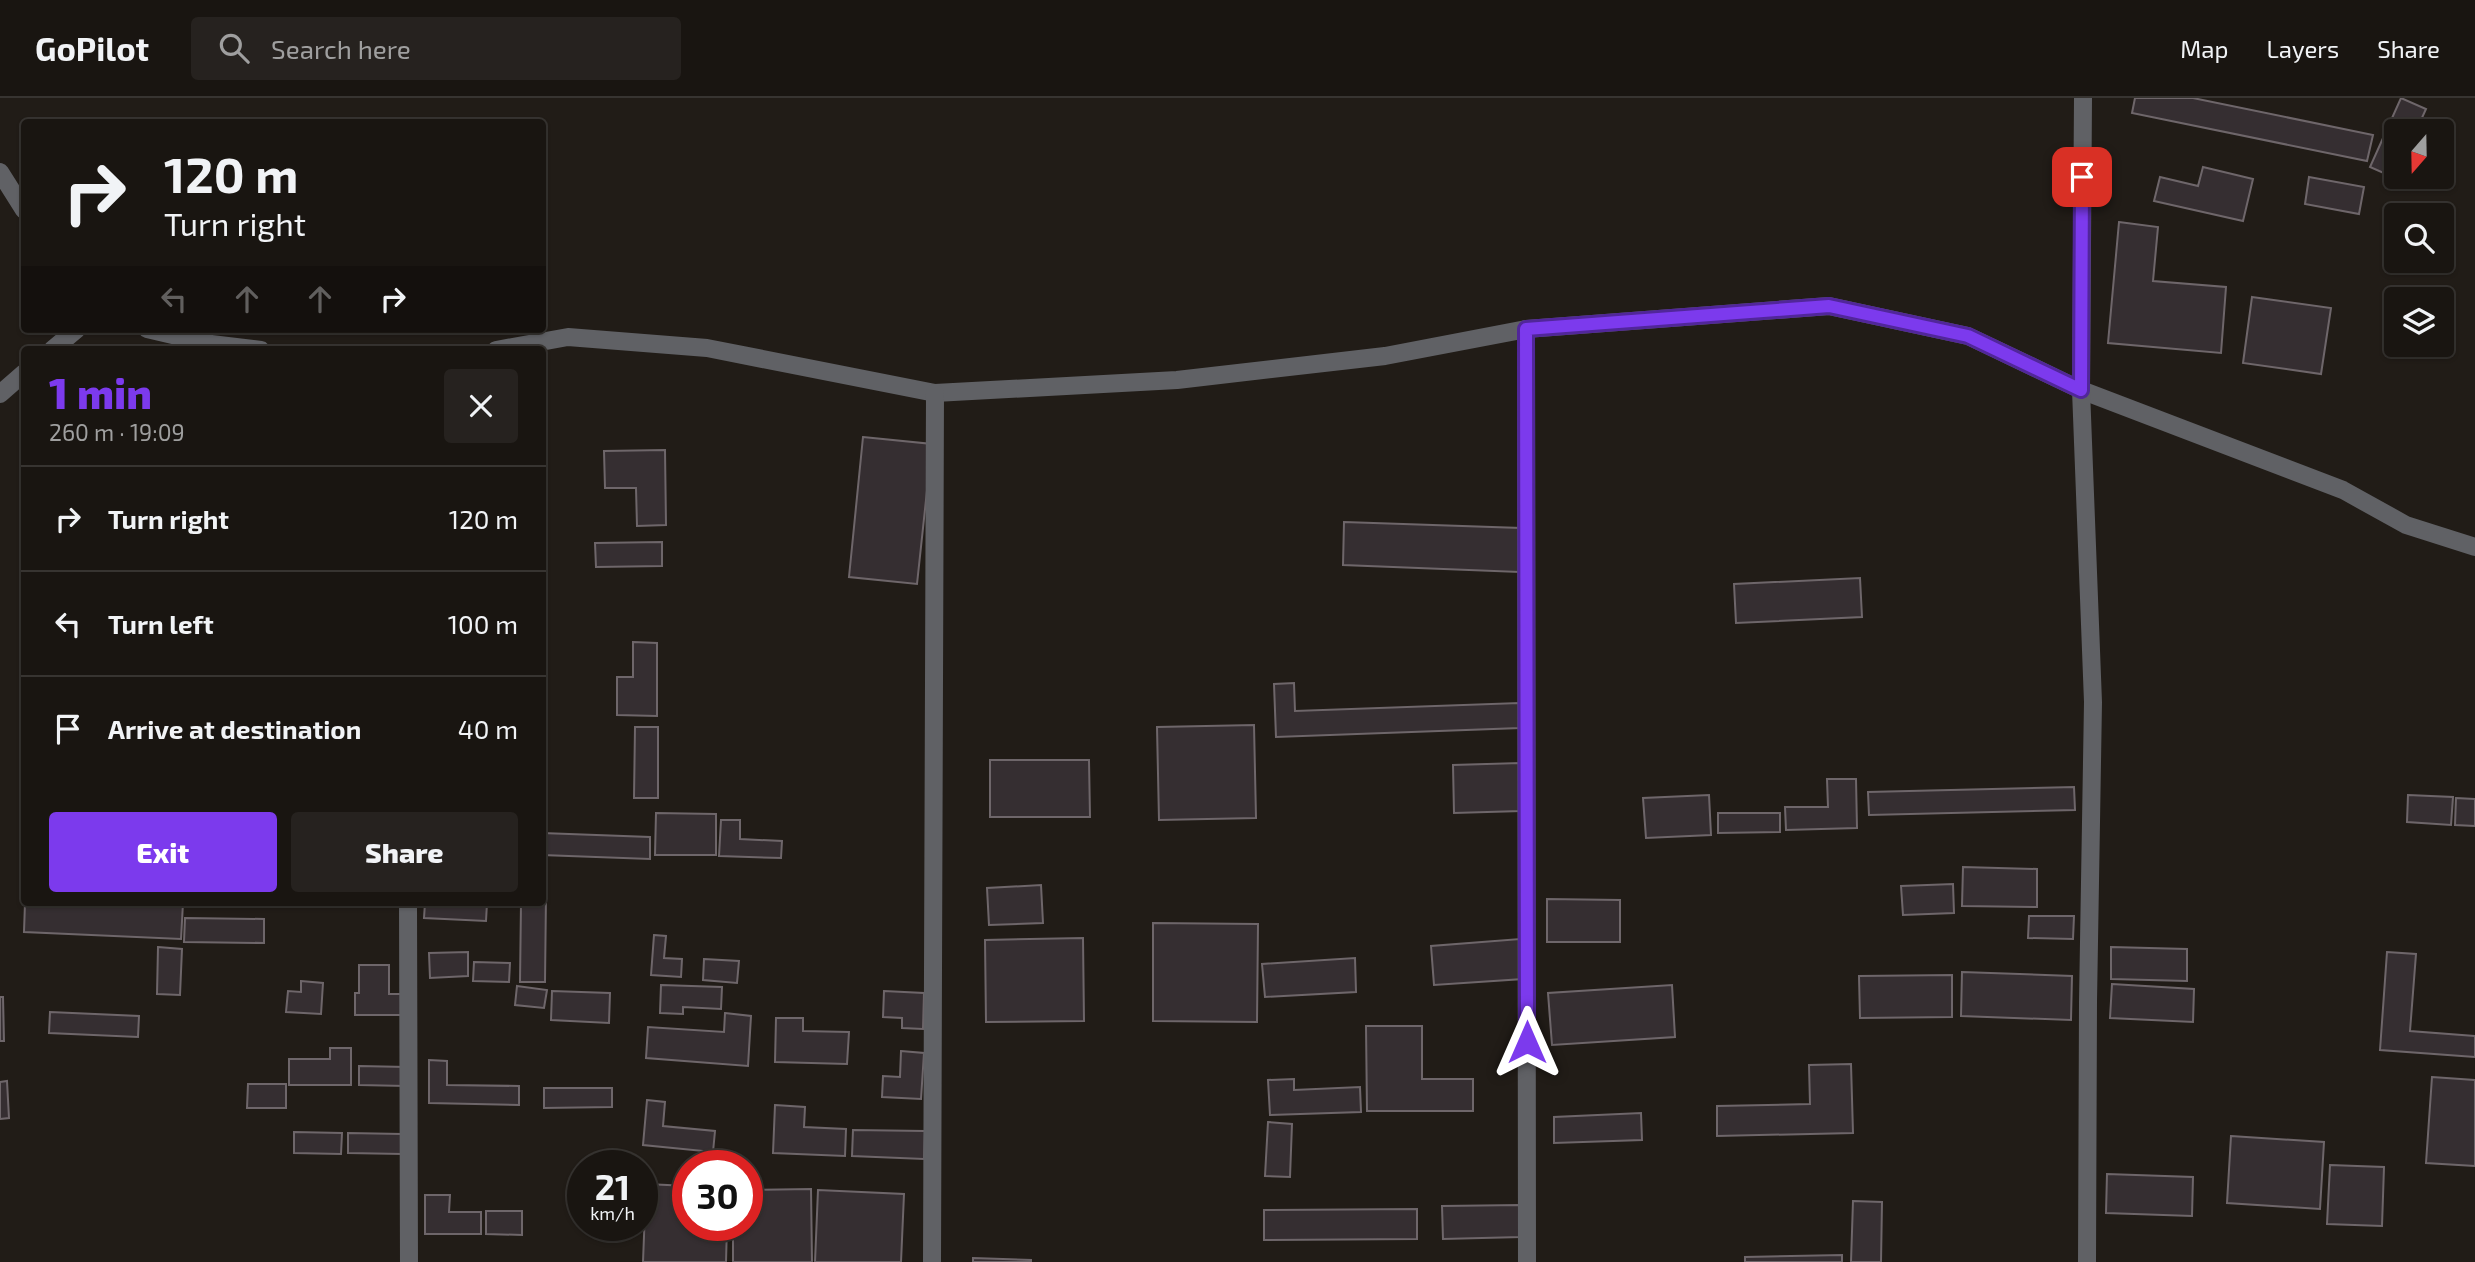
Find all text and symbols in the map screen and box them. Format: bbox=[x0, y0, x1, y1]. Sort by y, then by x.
search box bbox=[191, 17, 681, 80]
text: GoPilot bbox=[35, 28, 149, 68]
icon: search bbox=[215, 29, 253, 67]
text: Search here bbox=[271, 33, 411, 64]
text: Map bbox=[2180, 34, 2228, 63]
text: Layers bbox=[2266, 34, 2339, 63]
text: Share bbox=[2377, 34, 2440, 63]
north arrow bbox=[2384, 119, 2454, 189]
map controls bbox=[2384, 119, 2454, 357]
text: 120 m bbox=[164, 144, 298, 203]
icon: right bbox=[49, 147, 140, 238]
pin bbox=[2052, 147, 2112, 207]
icon: arrive bbox=[2063, 158, 2101, 196]
button: search bbox=[2384, 203, 2454, 273]
text: Turn right bbox=[164, 204, 306, 242]
icon: left bbox=[155, 280, 193, 318]
icon: ahead bbox=[228, 280, 266, 318]
icon: ahead bbox=[301, 280, 339, 318]
icon: right bbox=[374, 280, 412, 318]
button: layers bbox=[2384, 287, 2454, 357]
text: 1 min bbox=[49, 367, 152, 417]
button: close bbox=[444, 369, 518, 443]
text: 260 m · 19:09 bbox=[49, 418, 185, 446]
icon: right bbox=[49, 500, 87, 538]
text: Turn right bbox=[108, 503, 229, 534]
text: 120 m bbox=[449, 503, 518, 534]
icon: left bbox=[49, 605, 87, 643]
text: Turn left bbox=[108, 608, 214, 639]
text: 100 m bbox=[448, 608, 518, 639]
icon: arrive bbox=[49, 710, 87, 748]
text: Arrive at destination bbox=[108, 713, 361, 744]
text: 40 m bbox=[458, 713, 518, 744]
button: Exit bbox=[49, 812, 277, 892]
button: Share bbox=[291, 812, 518, 892]
position arrow bbox=[1490, 1005, 1564, 1079]
speed limit sign: 30 bbox=[672, 1150, 763, 1241]
text: 21 bbox=[595, 1165, 630, 1207]
text: km/h bbox=[590, 1202, 635, 1224]

